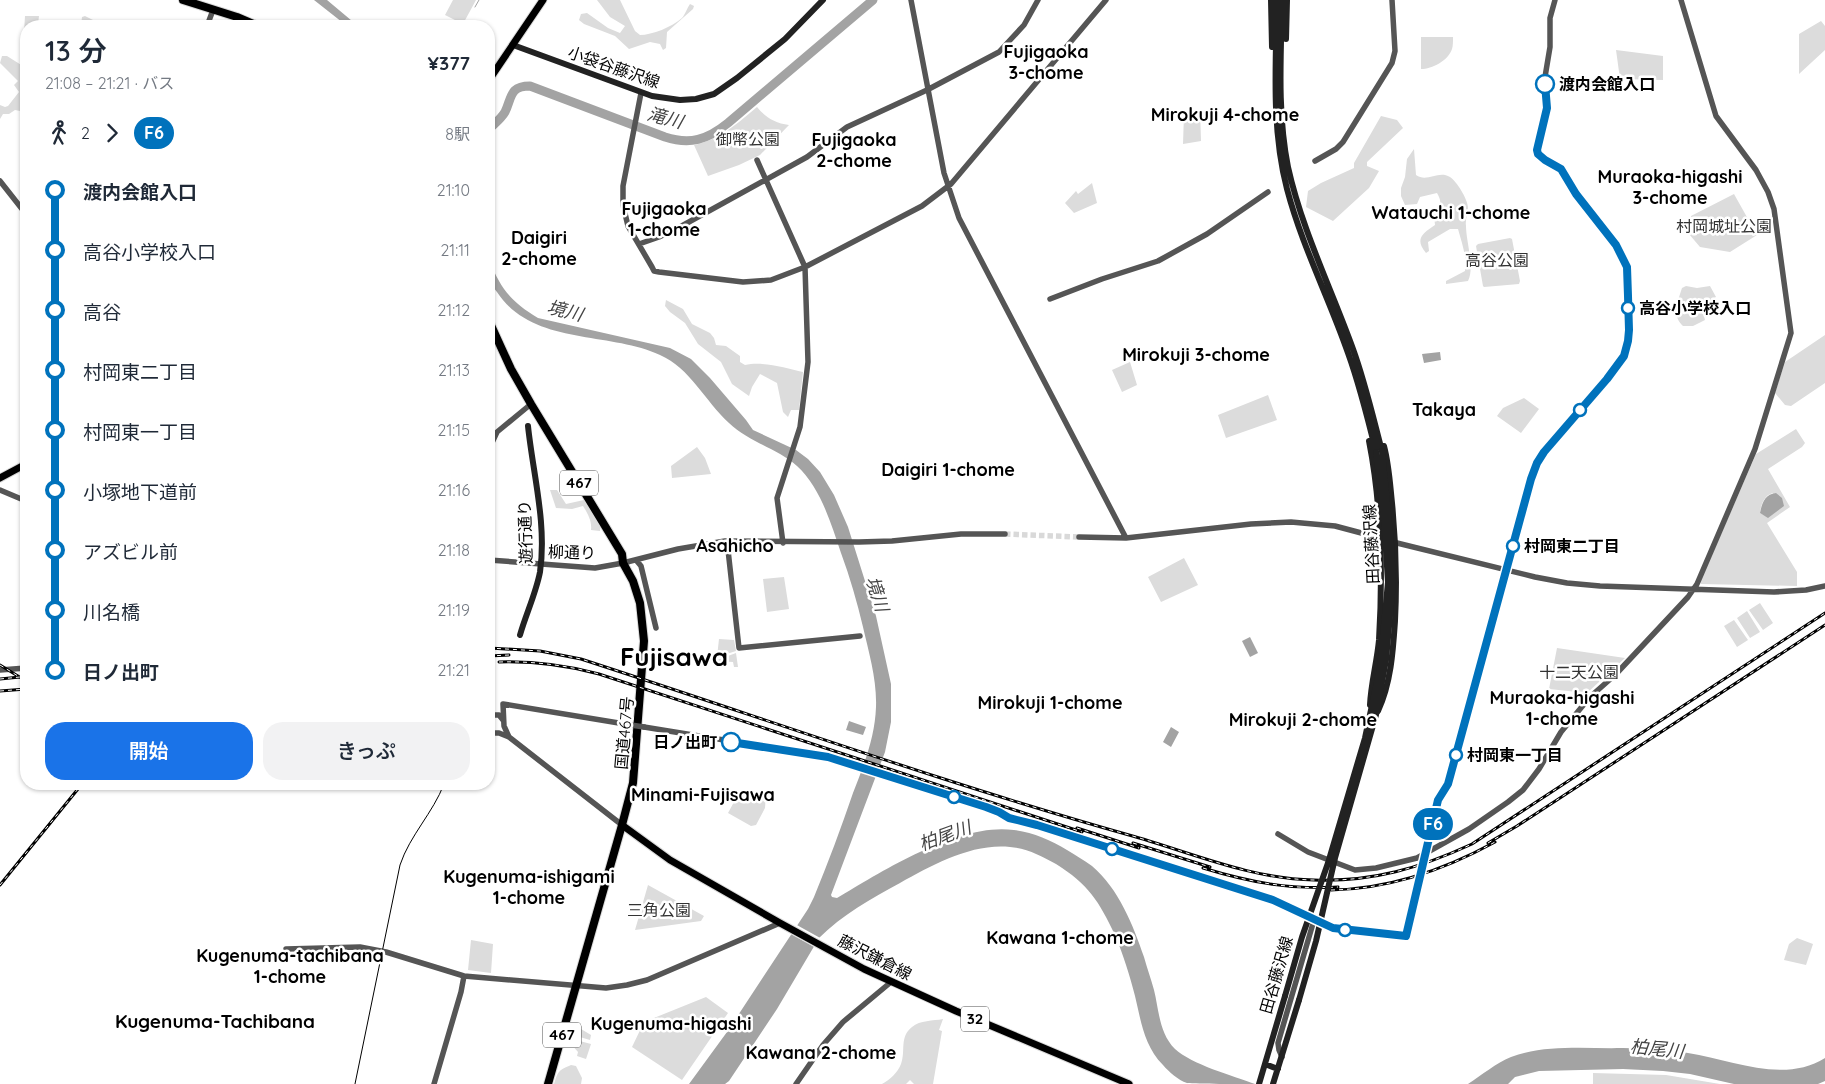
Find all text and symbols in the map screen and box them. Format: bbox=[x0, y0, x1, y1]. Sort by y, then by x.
text: 13 分 bbox=[45, 33, 106, 68]
district label: Fujigaoka 3-chome bbox=[1003, 40, 1089, 84]
street label: 小袋谷藤沢線 bbox=[565, 42, 663, 92]
text: ¥377 bbox=[428, 51, 470, 75]
text: 21:08 – 21:21 · バス bbox=[45, 73, 174, 93]
marker: 渡内会館入口 bbox=[1535, 74, 1555, 94]
place label: 渡内会館入口 bbox=[1559, 74, 1655, 94]
water label: 滝川 bbox=[645, 102, 687, 134]
district label: Mirokuji 4-chome bbox=[1151, 103, 1299, 126]
icon: walk bbox=[45, 119, 73, 147]
icon: forward bbox=[98, 119, 126, 147]
text: F6 bbox=[144, 121, 164, 144]
text: 2 bbox=[81, 123, 90, 143]
text: 8駅 bbox=[445, 124, 470, 144]
district label: Fujigaoka 2-chome bbox=[811, 128, 897, 172]
park label: 御幣公園 bbox=[716, 129, 780, 149]
district label: Muraoka-higashi 3-chome bbox=[1597, 165, 1743, 209]
text: 渡内会館入口 bbox=[83, 180, 197, 204]
text: 21:10 bbox=[437, 180, 470, 200]
district label: Fujigaoka 1-chome bbox=[621, 197, 707, 241]
district label: Watauchi 1-chome bbox=[1372, 201, 1530, 224]
park label: 村岡城址公園 bbox=[1676, 216, 1772, 236]
district label: Daigiri 2-chome bbox=[501, 226, 577, 270]
text: 高谷小学校入口 bbox=[83, 240, 216, 264]
text: 21:11 bbox=[440, 240, 470, 260]
park label: 高谷公園 bbox=[1465, 250, 1529, 270]
water label: 境川 bbox=[545, 295, 587, 327]
place label: 高谷小学校入口 bbox=[1639, 298, 1751, 318]
text: 高谷 bbox=[83, 300, 121, 324]
text: 21:12 bbox=[437, 300, 470, 320]
marker: 高谷小学校入口 bbox=[1621, 301, 1635, 315]
district label: Mirokuji 3-chome bbox=[1122, 343, 1270, 366]
text: 村岡東二丁目 bbox=[83, 360, 197, 384]
text: 21:13 bbox=[438, 360, 470, 380]
district label: Takaya bbox=[1412, 398, 1476, 421]
unlabelled marker bbox=[1573, 403, 1587, 417]
text: 村岡東一丁目 bbox=[83, 420, 197, 444]
text: 21:15 bbox=[438, 420, 470, 440]
district label: Daigiri 1-chome bbox=[881, 458, 1015, 481]
road number: 467 bbox=[560, 470, 598, 496]
text: 小塚地下道前 bbox=[83, 480, 197, 504]
text: 21:16 bbox=[438, 480, 470, 500]
street label: 遊行通り bbox=[514, 500, 536, 564]
street label: 田谷藤沢線 bbox=[1359, 504, 1383, 584]
district label: Asahicho bbox=[696, 534, 774, 557]
place label: 村岡東二丁目 bbox=[1524, 536, 1620, 556]
marker: 村岡東二丁目 bbox=[1506, 539, 1520, 553]
text: アズビル前 bbox=[83, 540, 178, 564]
text: 21:18 bbox=[438, 540, 470, 560]
street label: 柳通り bbox=[548, 541, 596, 563]
water label: 境川 bbox=[861, 573, 895, 616]
text: 川名橋 bbox=[83, 600, 140, 624]
text: 21:19 bbox=[437, 600, 470, 620]
district label: Fujisawa bbox=[620, 640, 728, 673]
text: 日ノ出町 bbox=[83, 660, 159, 684]
text: 21:21 bbox=[437, 660, 470, 680]
park label: 十二天公園 bbox=[1539, 662, 1619, 682]
district label: Muraoka-higashi 1-chome bbox=[1489, 686, 1635, 730]
district label: Mirokuji 1-chome bbox=[977, 691, 1123, 714]
street label: 国道467号 bbox=[611, 696, 637, 770]
district label: Mirokuji 2-chome bbox=[1229, 708, 1377, 731]
button: 開始 bbox=[45, 722, 253, 780]
button: きっぷ bbox=[263, 722, 470, 780]
place label: 日ノ出町 bbox=[653, 732, 717, 752]
marker: 日ノ出町 bbox=[721, 732, 741, 752]
place label: 村岡東一丁目 bbox=[1467, 745, 1563, 765]
marker: 村岡東一丁目 bbox=[1449, 748, 1463, 762]
district label: Minami-Fujisawa bbox=[631, 783, 775, 806]
unlabelled marker bbox=[947, 790, 961, 804]
line badge: F6 bbox=[1410, 808, 1456, 840]
text: F6 bbox=[1423, 812, 1443, 835]
water label: 柏尾川 bbox=[916, 815, 976, 856]
unlabelled marker bbox=[1105, 842, 1119, 856]
district label: Kugenuma-ishigami 1-chome bbox=[443, 865, 615, 909]
park label: 三角公園 bbox=[627, 900, 691, 920]
unlabelled marker bbox=[1338, 923, 1352, 937]
district label: Kawana 1-chome bbox=[986, 926, 1134, 949]
street label: 藤沢鎌倉線 bbox=[835, 930, 915, 984]
street label: 田谷藤沢線 bbox=[1255, 934, 1297, 1016]
district label: Kugenuma-tachibana 1-chome bbox=[196, 944, 384, 988]
road number: 32 bbox=[961, 1006, 989, 1032]
district label: Kugenuma-Tachibana bbox=[115, 1009, 315, 1033]
district label: Kugenuma-higashi bbox=[591, 1012, 752, 1035]
road number: 467 bbox=[543, 1022, 581, 1048]
water label: 柏尾川 bbox=[1629, 1034, 1687, 1063]
district label: Kawana 2-chome bbox=[746, 1041, 896, 1064]

